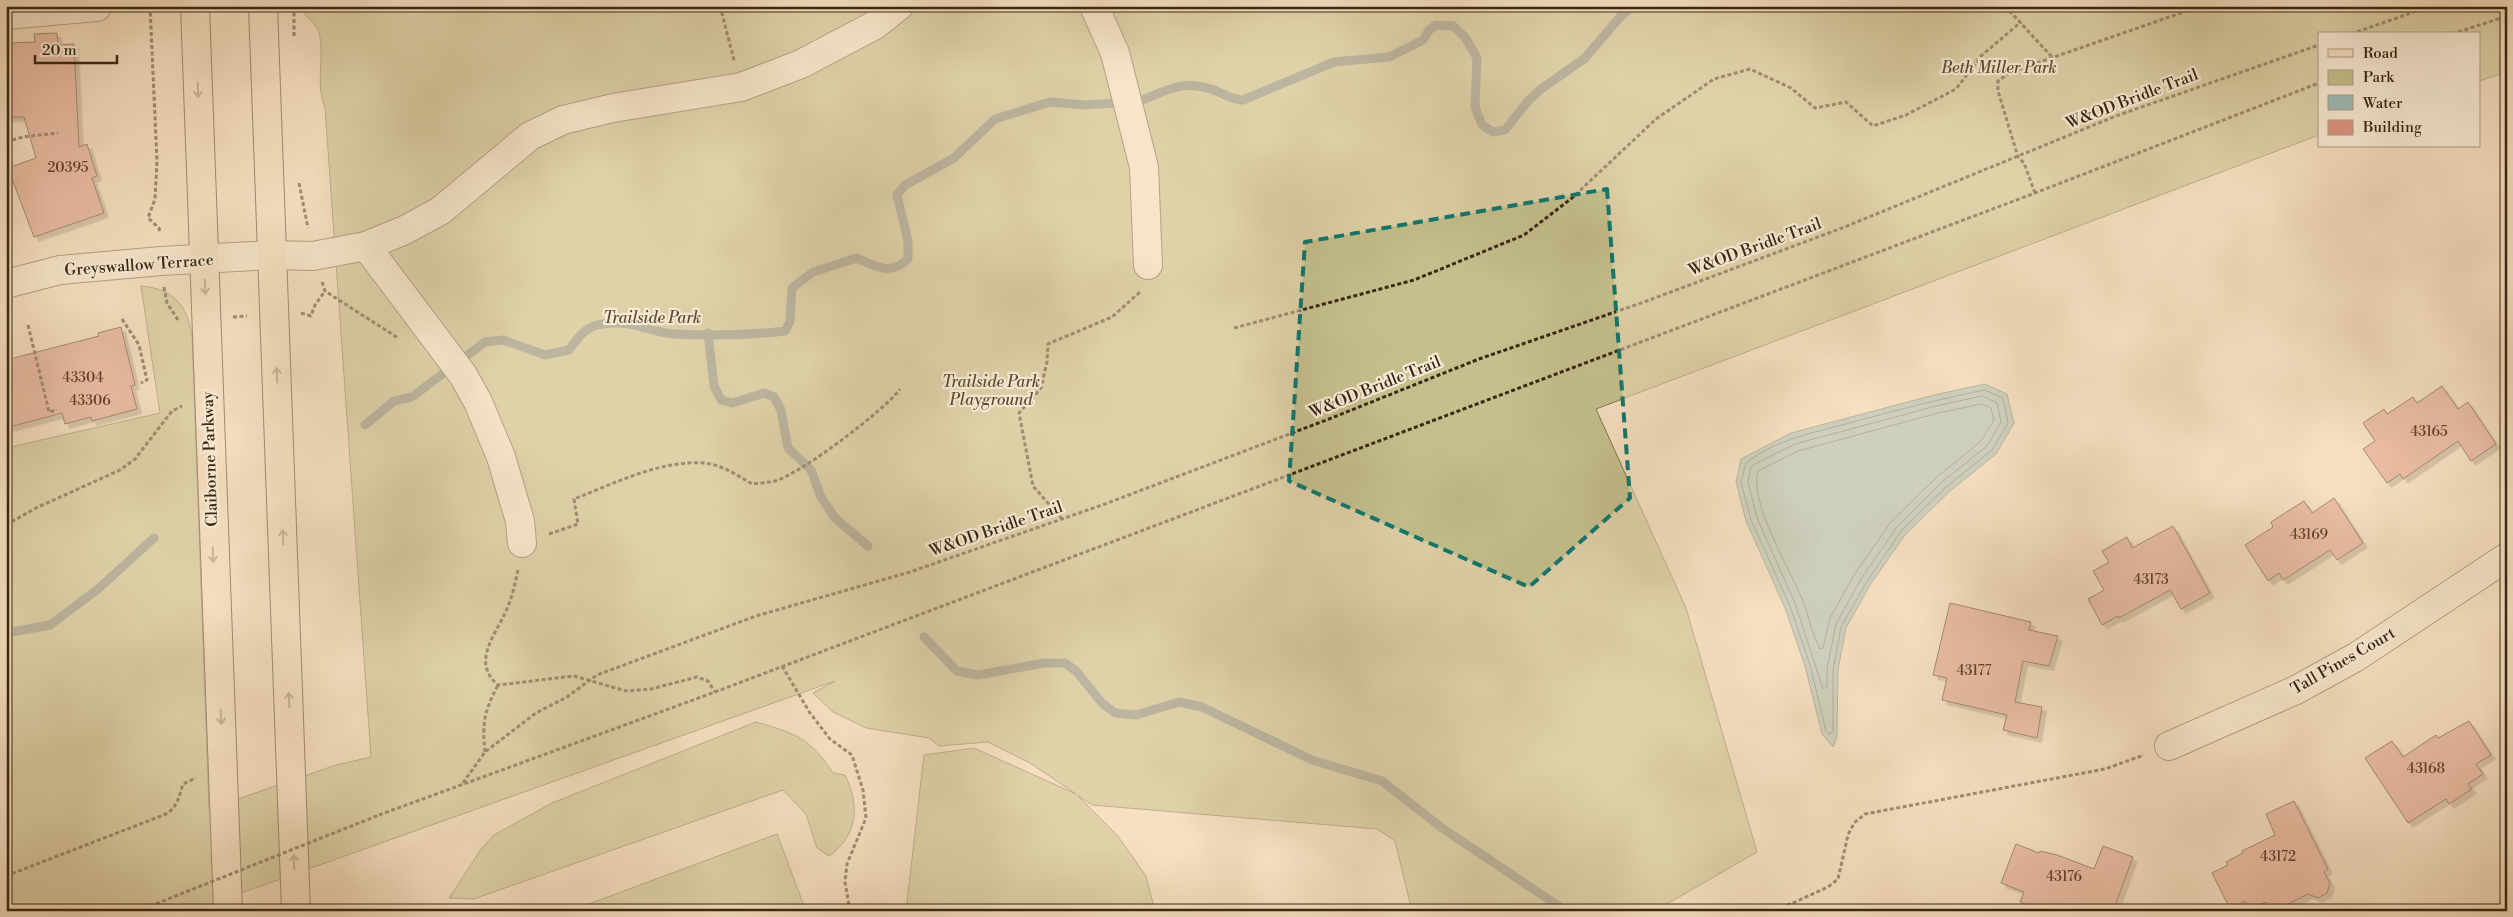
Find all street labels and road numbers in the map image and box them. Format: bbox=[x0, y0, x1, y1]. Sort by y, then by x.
street label: W&OD Bridle Trail bbox=[2062, 64, 2201, 134]
street label: W&OD Bridle Trail bbox=[1685, 214, 1824, 281]
street label: Greyswallow Terrace bbox=[64, 250, 214, 280]
street label: W&OD Bridle Trail bbox=[1305, 351, 1444, 423]
street label: Claiborne Parkway bbox=[198, 391, 222, 527]
street label: W&OD Bridle Trail bbox=[926, 497, 1066, 562]
street label: Tall Pines Court bbox=[2287, 623, 2399, 699]

